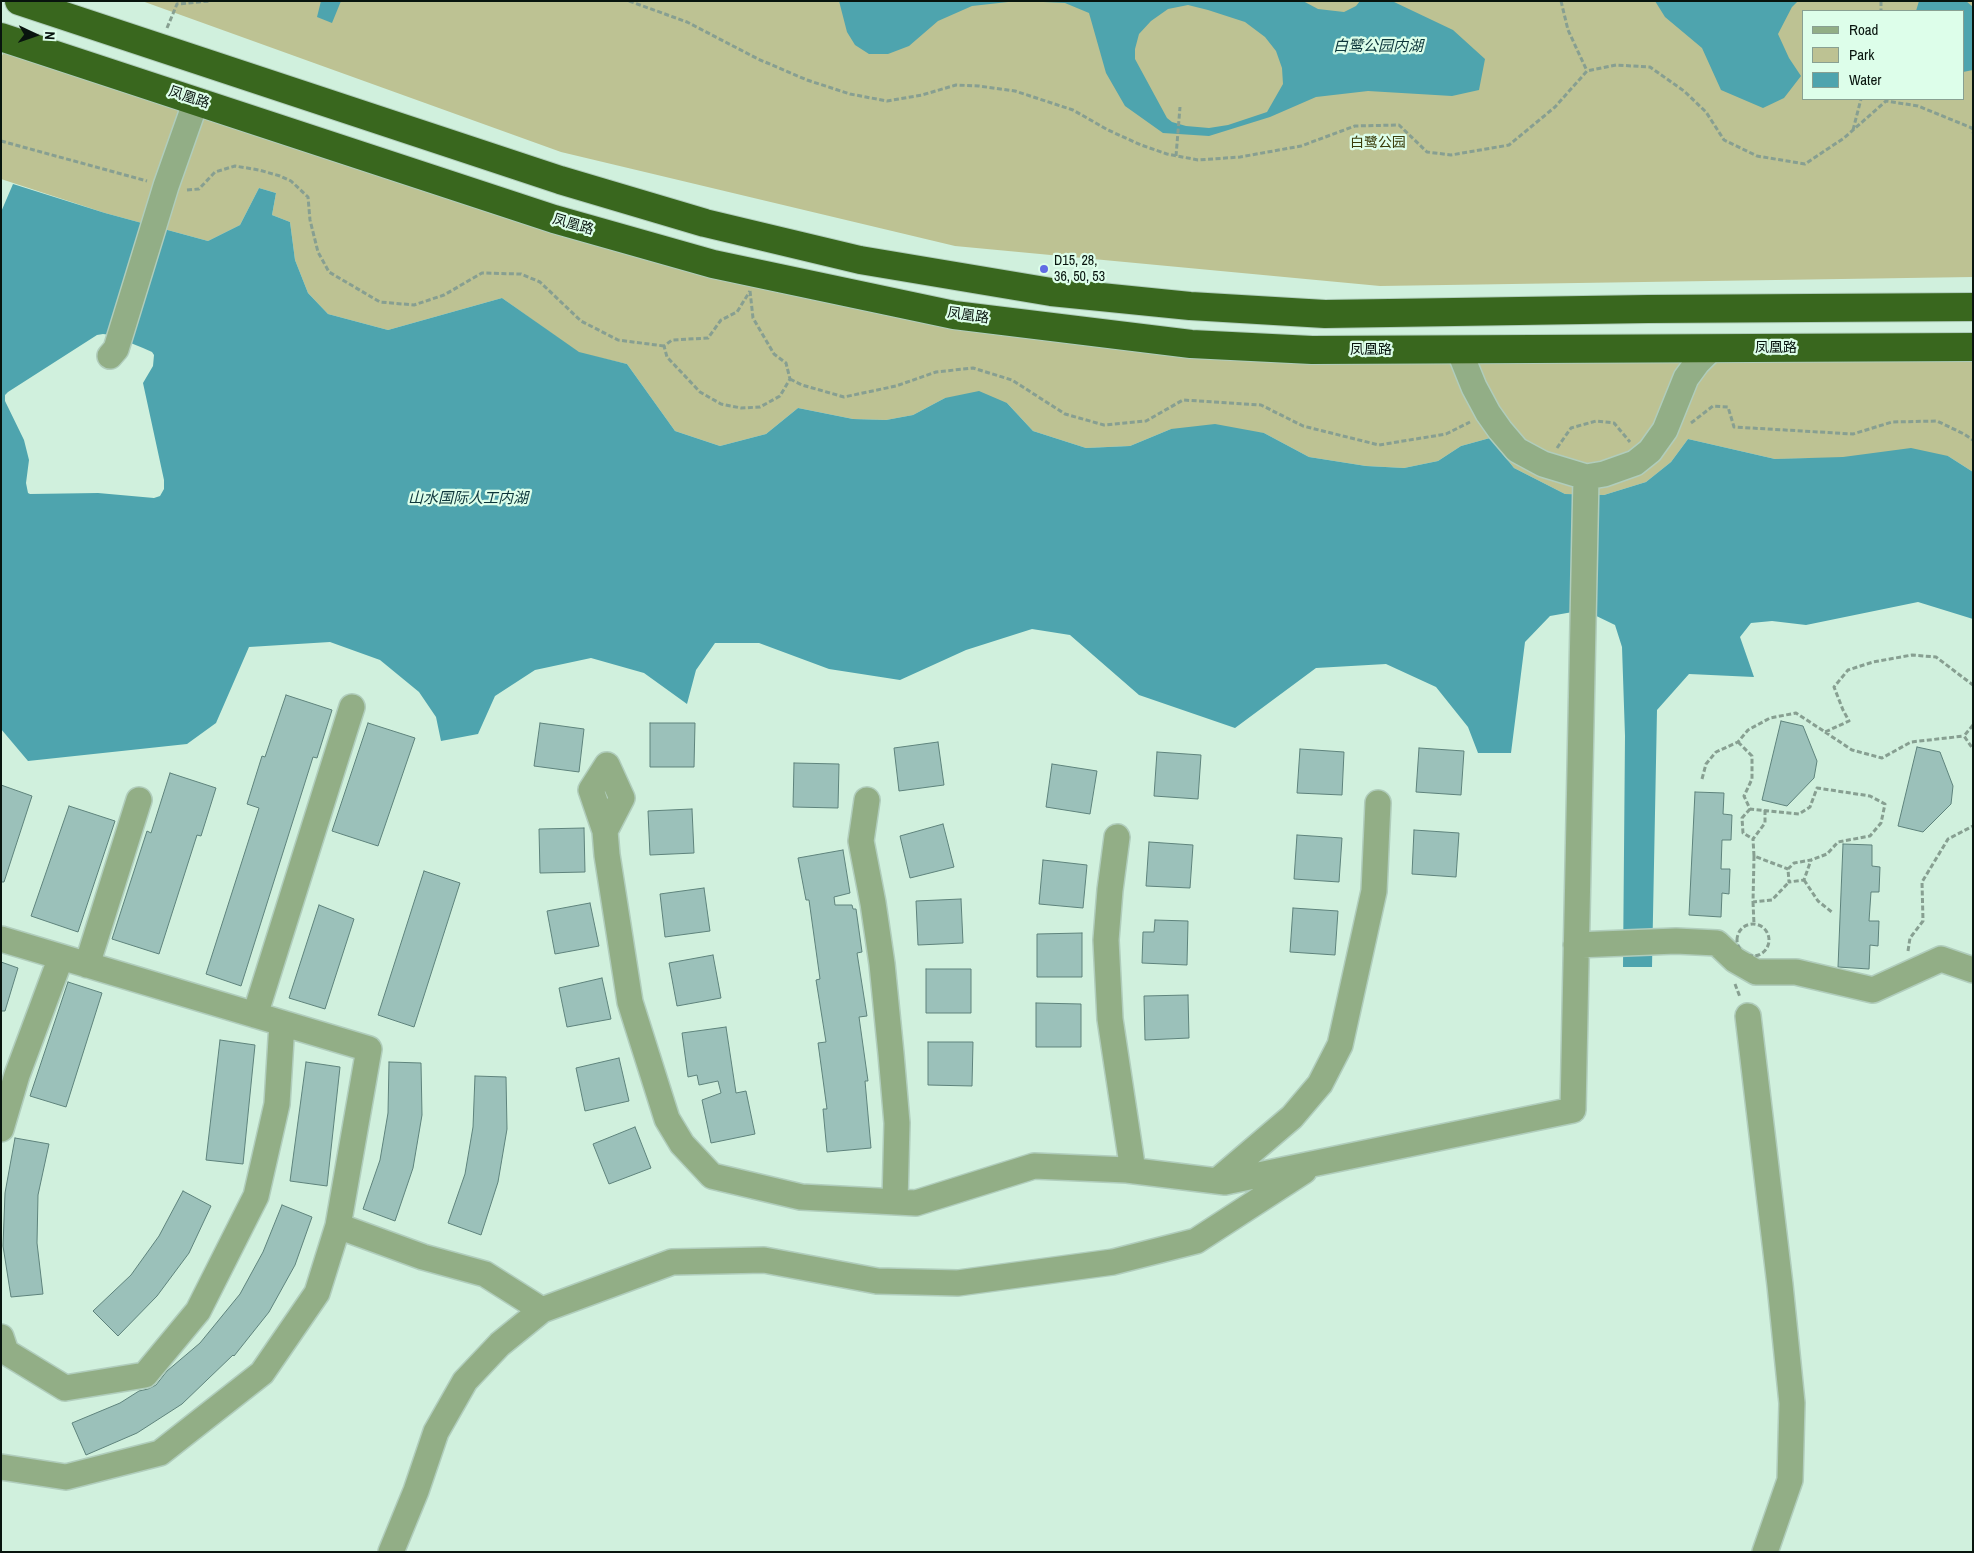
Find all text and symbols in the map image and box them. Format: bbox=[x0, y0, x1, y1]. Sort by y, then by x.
north arrow bbox=[10, 10, 60, 60]
legend bbox=[1802, 10, 1964, 100]
text: Road bbox=[1849, 19, 1878, 40]
text: N bbox=[41, 31, 59, 40]
water label: 白鹭公园内湖 bbox=[1333, 38, 1423, 56]
text: Park bbox=[1849, 44, 1874, 65]
text: Water bbox=[1849, 69, 1881, 90]
street label: 凤凰路 bbox=[166, 84, 212, 112]
park label: 白鹭公园 bbox=[1350, 135, 1406, 151]
street label: 凤凰路 bbox=[550, 211, 596, 239]
place label: D15, 28, 36, 50, 53 bbox=[1054, 253, 1105, 286]
marker: D15, 28, 36, 50, 53 bbox=[1038, 263, 1050, 275]
street label: 凤凰路 bbox=[946, 305, 990, 327]
street label: 凤凰路 bbox=[1755, 340, 1797, 356]
street label: 凤凰路 bbox=[1350, 342, 1392, 358]
water label: 山水国际人工内湖 bbox=[408, 490, 528, 508]

